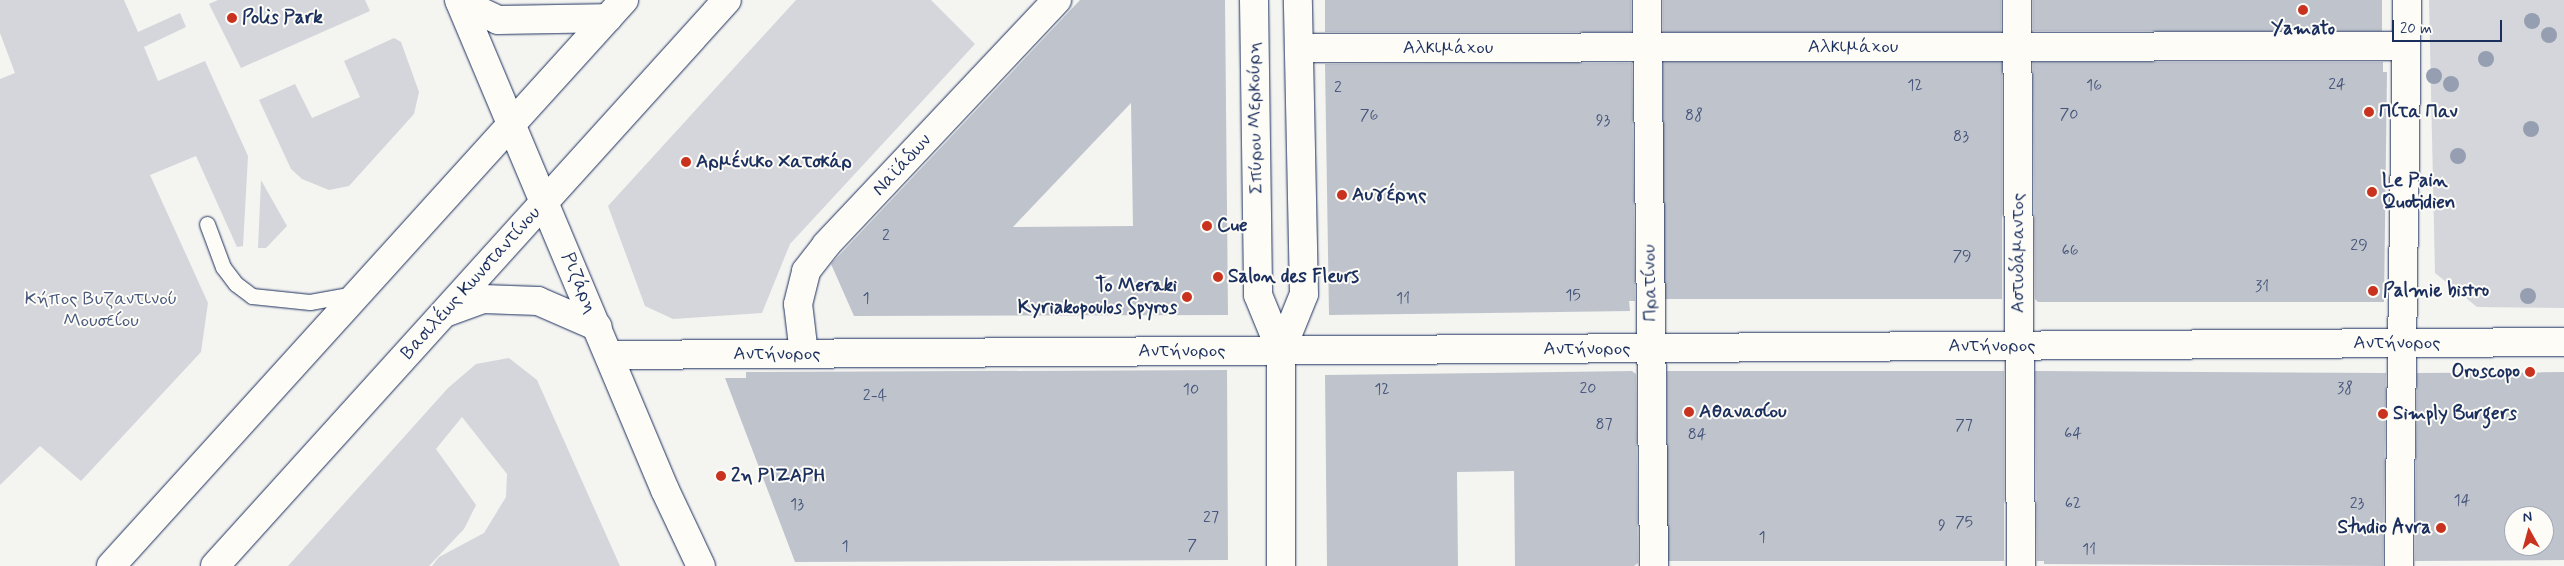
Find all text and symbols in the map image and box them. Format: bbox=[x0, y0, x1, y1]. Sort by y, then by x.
marker: Yamato bbox=[2297, 4, 2309, 16]
place label: Polis Park bbox=[242, 7, 322, 29]
scale bar bbox=[2394, 10, 2504, 42]
marker: Polis Park bbox=[226, 12, 238, 24]
place label: Yamato bbox=[2271, 18, 2335, 40]
text: 20 m bbox=[2400, 19, 2432, 39]
street label: Αλκιμάχου bbox=[1808, 36, 1898, 58]
street label: Αλκιμάχου bbox=[1403, 37, 1493, 59]
street label: Σπύρου Μερκούρη bbox=[1242, 42, 1268, 194]
house number: 24 bbox=[2328, 75, 2346, 95]
house number: 12 bbox=[1907, 76, 1923, 96]
house number: 16 bbox=[2086, 76, 2102, 96]
house number: 2 bbox=[1334, 78, 1342, 98]
place label: Πίτα Παν bbox=[2379, 101, 2458, 123]
house number: 70 bbox=[2060, 105, 2078, 125]
house number: 76 bbox=[1360, 106, 1378, 126]
house number: 88 bbox=[1685, 106, 1703, 126]
marker: Πίτα Παν bbox=[2363, 106, 2375, 118]
house number: 93 bbox=[1596, 111, 1610, 131]
house number: 83 bbox=[1953, 127, 1969, 147]
street label: Ναϊάδων bbox=[868, 129, 936, 201]
place label: Αρμένικο Χατσκάρ bbox=[696, 151, 852, 173]
marker: Αρμένικο Χατσκάρ bbox=[680, 156, 692, 168]
place label: Le Pain Quotidien bbox=[2382, 170, 2456, 214]
place label: Αυγέρης bbox=[1352, 184, 1427, 206]
marker: Le Pain Quotidien bbox=[2366, 186, 2378, 198]
marker: Αυγέρης bbox=[1336, 189, 1348, 201]
street label: Αστυδάμαντος bbox=[2007, 193, 2029, 313]
street label: Βασιλέως Κωνσταντίνου bbox=[396, 202, 546, 364]
place label: Cue bbox=[1217, 215, 1248, 237]
marker: Cue bbox=[1201, 220, 1213, 232]
house number: 2 bbox=[882, 226, 890, 246]
house number: 29 bbox=[2350, 236, 2368, 256]
house number: 66 bbox=[2061, 241, 2079, 261]
street label: Πρατίνου bbox=[1638, 244, 1662, 322]
house number: 79 bbox=[1952, 247, 1972, 267]
street label: Ριζάρη bbox=[556, 249, 602, 317]
place label: Salon des Fleurs bbox=[1228, 266, 1361, 288]
marker: Salon des Fleurs bbox=[1212, 271, 1224, 283]
place label: To Meraki Kyriakopoulos Spyros bbox=[1016, 275, 1177, 319]
house number: 31 bbox=[2255, 277, 2269, 297]
place label: Palmie bistro bbox=[2383, 280, 2489, 302]
marker: Palmie bistro bbox=[2367, 285, 2379, 297]
house number: 15 bbox=[1565, 286, 1581, 306]
park label: Κήπος Βυζαντινού Μουσείου bbox=[25, 288, 177, 332]
house number: 1 bbox=[862, 289, 870, 309]
house number: 11 bbox=[1396, 289, 1410, 309]
marker: To Meraki Kyriakopoulos Spyros bbox=[1181, 291, 1193, 303]
street label: Αντήνορος bbox=[2353, 332, 2441, 354]
street label: Αντήνορος bbox=[1948, 335, 2036, 357]
street label: Αντήνορος bbox=[1543, 338, 1631, 360]
street label: Αντήνορος bbox=[1138, 340, 1226, 362]
street label: Αντήνορος bbox=[733, 343, 821, 365]
place label: Oroscopo bbox=[2452, 361, 2520, 383]
marker: Oroscopo bbox=[2524, 366, 2536, 378]
house number: 20 bbox=[1580, 379, 1596, 399]
house number: 38 bbox=[2337, 379, 2353, 399]
house number: 10 bbox=[1183, 380, 1199, 400]
house number: 12 bbox=[1374, 380, 1390, 400]
house number: 2-4 bbox=[863, 386, 887, 406]
place label: Αθανασίου bbox=[1699, 401, 1787, 423]
place label: Simply Burgers bbox=[2393, 403, 2516, 425]
marker: Αθανασίου bbox=[1683, 406, 1695, 418]
marker: Simply Burgers bbox=[2377, 408, 2389, 420]
house number: 87 bbox=[1595, 415, 1613, 435]
house number: 77 bbox=[1955, 416, 1973, 436]
house number: 64 bbox=[2064, 424, 2082, 444]
house number: 84 bbox=[1688, 425, 1706, 445]
place label: 2η ΡΙΖΑΡΗ bbox=[731, 465, 826, 487]
marker: 2η ΡΙΖΑΡΗ bbox=[715, 470, 727, 482]
house number: 14 bbox=[2454, 491, 2470, 511]
house number: 62 bbox=[2065, 494, 2081, 514]
house number: 23 bbox=[2350, 494, 2364, 514]
house number: 13 bbox=[790, 495, 804, 515]
north arrow bbox=[2504, 506, 2554, 556]
house number: 27 bbox=[1203, 508, 1219, 528]
text: N bbox=[2522, 508, 2533, 527]
house number: 75 bbox=[1955, 513, 1973, 533]
house number: 9 bbox=[1938, 516, 1946, 536]
place label: Studio Avra bbox=[2339, 517, 2431, 539]
marker: Studio Avra bbox=[2435, 522, 2447, 534]
house number: 1 bbox=[1758, 528, 1766, 548]
house number: 7 bbox=[1187, 536, 1197, 556]
house number: 1 bbox=[841, 537, 849, 557]
house number: 11 bbox=[2082, 540, 2096, 560]

